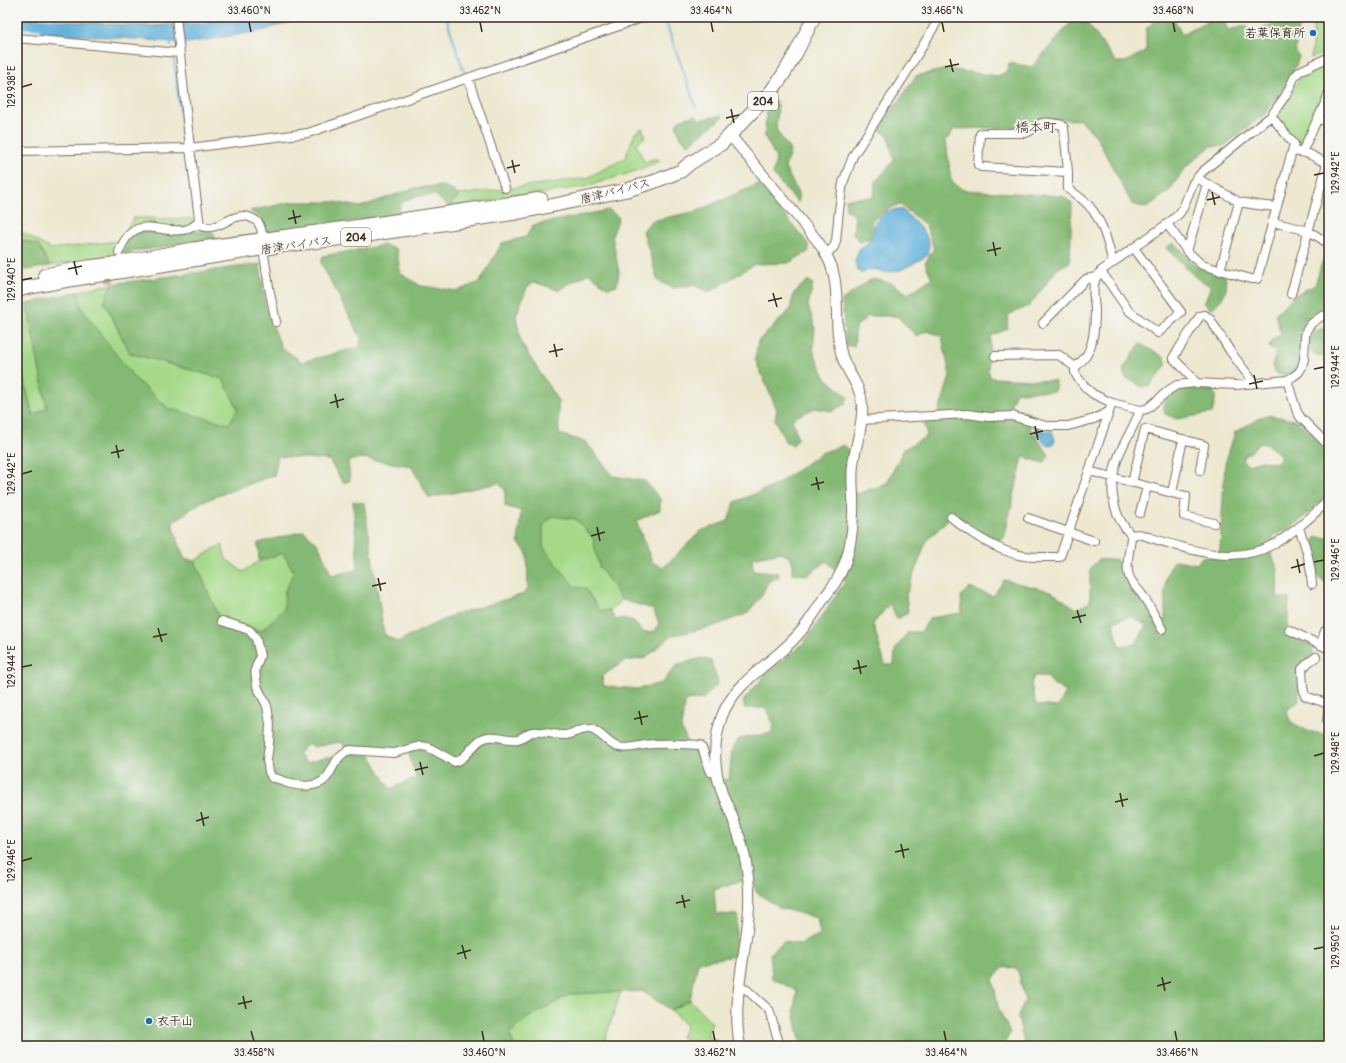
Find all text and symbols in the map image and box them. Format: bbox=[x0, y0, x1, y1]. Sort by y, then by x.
text: 33.460°N bbox=[228, 5, 271, 17]
text: 33.462°N bbox=[459, 5, 501, 17]
text: 33.464°N bbox=[690, 5, 732, 17]
text: 33.466°N bbox=[921, 5, 963, 17]
text: 33.468°N bbox=[1152, 5, 1194, 17]
place label: 若葉保育所 bbox=[1245, 26, 1306, 41]
marker: 若葉保育所 bbox=[1308, 28, 1318, 38]
text: 129.938°E bbox=[6, 66, 18, 108]
road number: 204 bbox=[748, 92, 778, 110]
district label: 橋本町 bbox=[1015, 119, 1057, 136]
text: 129.942°E bbox=[1330, 152, 1342, 194]
street label: 唐津バイパス bbox=[578, 176, 652, 207]
road number: 204 bbox=[341, 228, 371, 246]
street label: 唐津バイパス bbox=[259, 233, 333, 258]
text: 129.940°E bbox=[6, 258, 18, 302]
text: 129.944°E bbox=[1330, 345, 1342, 389]
text: 129.942°E bbox=[6, 453, 18, 495]
text: 129.946°E bbox=[1330, 538, 1342, 582]
text: 129.944°E bbox=[6, 645, 18, 689]
text: 129.948°E bbox=[1330, 732, 1342, 774]
text: 129.946°E bbox=[6, 839, 18, 883]
text: 129.950°E bbox=[1330, 925, 1342, 969]
place label: 衣干山 bbox=[157, 1014, 193, 1029]
marker: 衣干山 bbox=[144, 1016, 154, 1026]
text: 33.458°N bbox=[234, 1047, 275, 1059]
text: 33.460°N bbox=[463, 1047, 506, 1059]
text: 33.462°N bbox=[694, 1047, 736, 1059]
text: 33.464°N bbox=[925, 1047, 967, 1059]
text: 33.466°N bbox=[1156, 1047, 1198, 1059]

